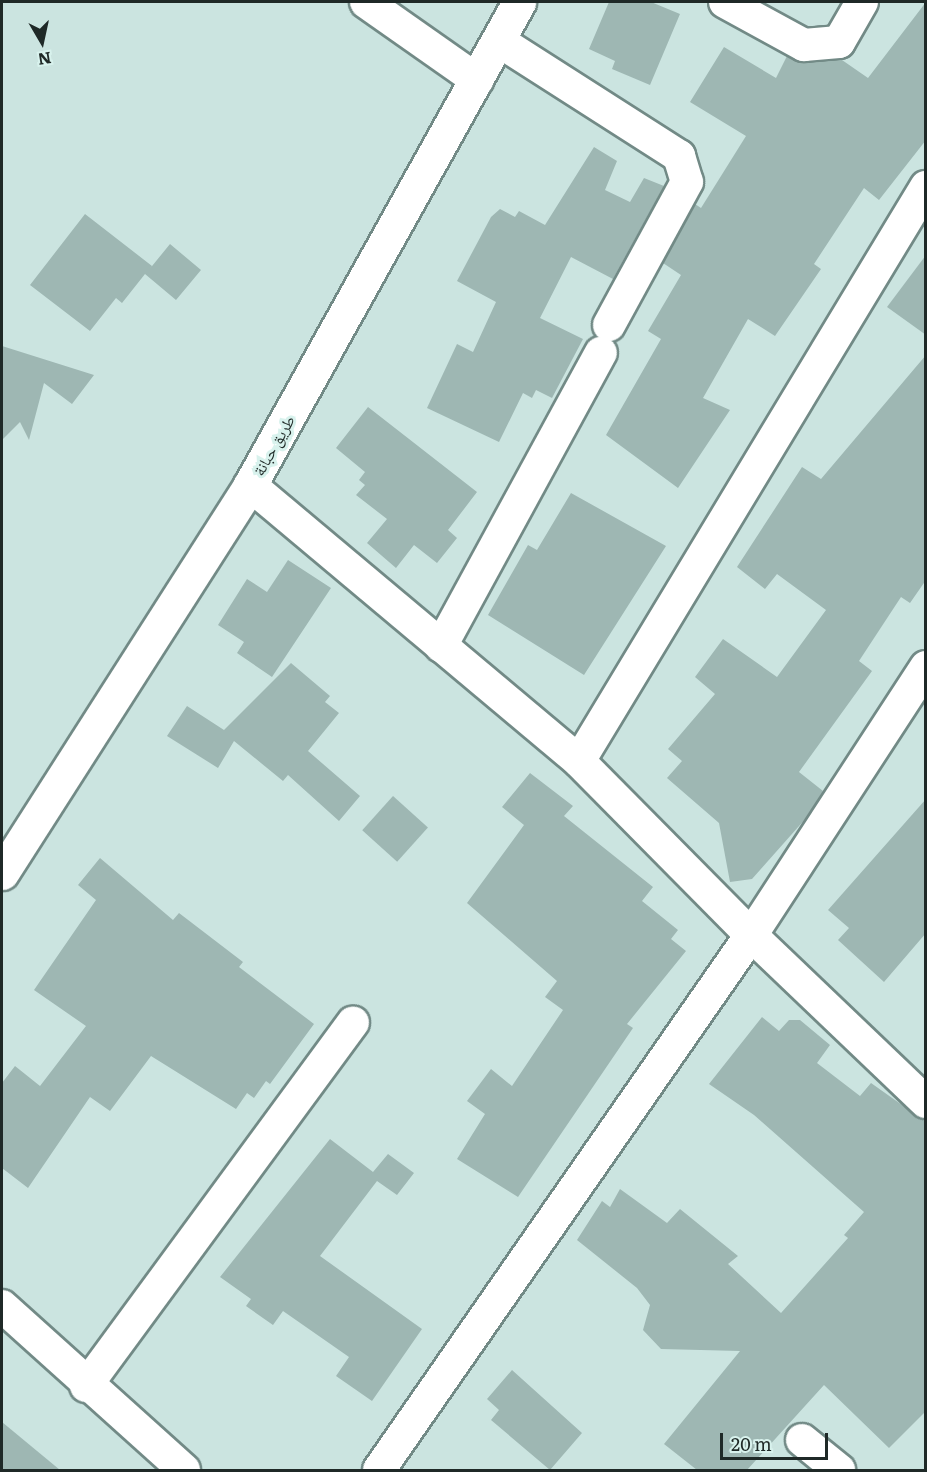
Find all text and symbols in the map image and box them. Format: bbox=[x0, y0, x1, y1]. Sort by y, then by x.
north arrow bbox=[12, 12, 72, 72]
text: N bbox=[36, 47, 53, 73]
street label: طريق حبانة bbox=[248, 411, 298, 479]
scale bar bbox=[723, 1421, 831, 1459]
text: 20 m bbox=[731, 1430, 772, 1457]

